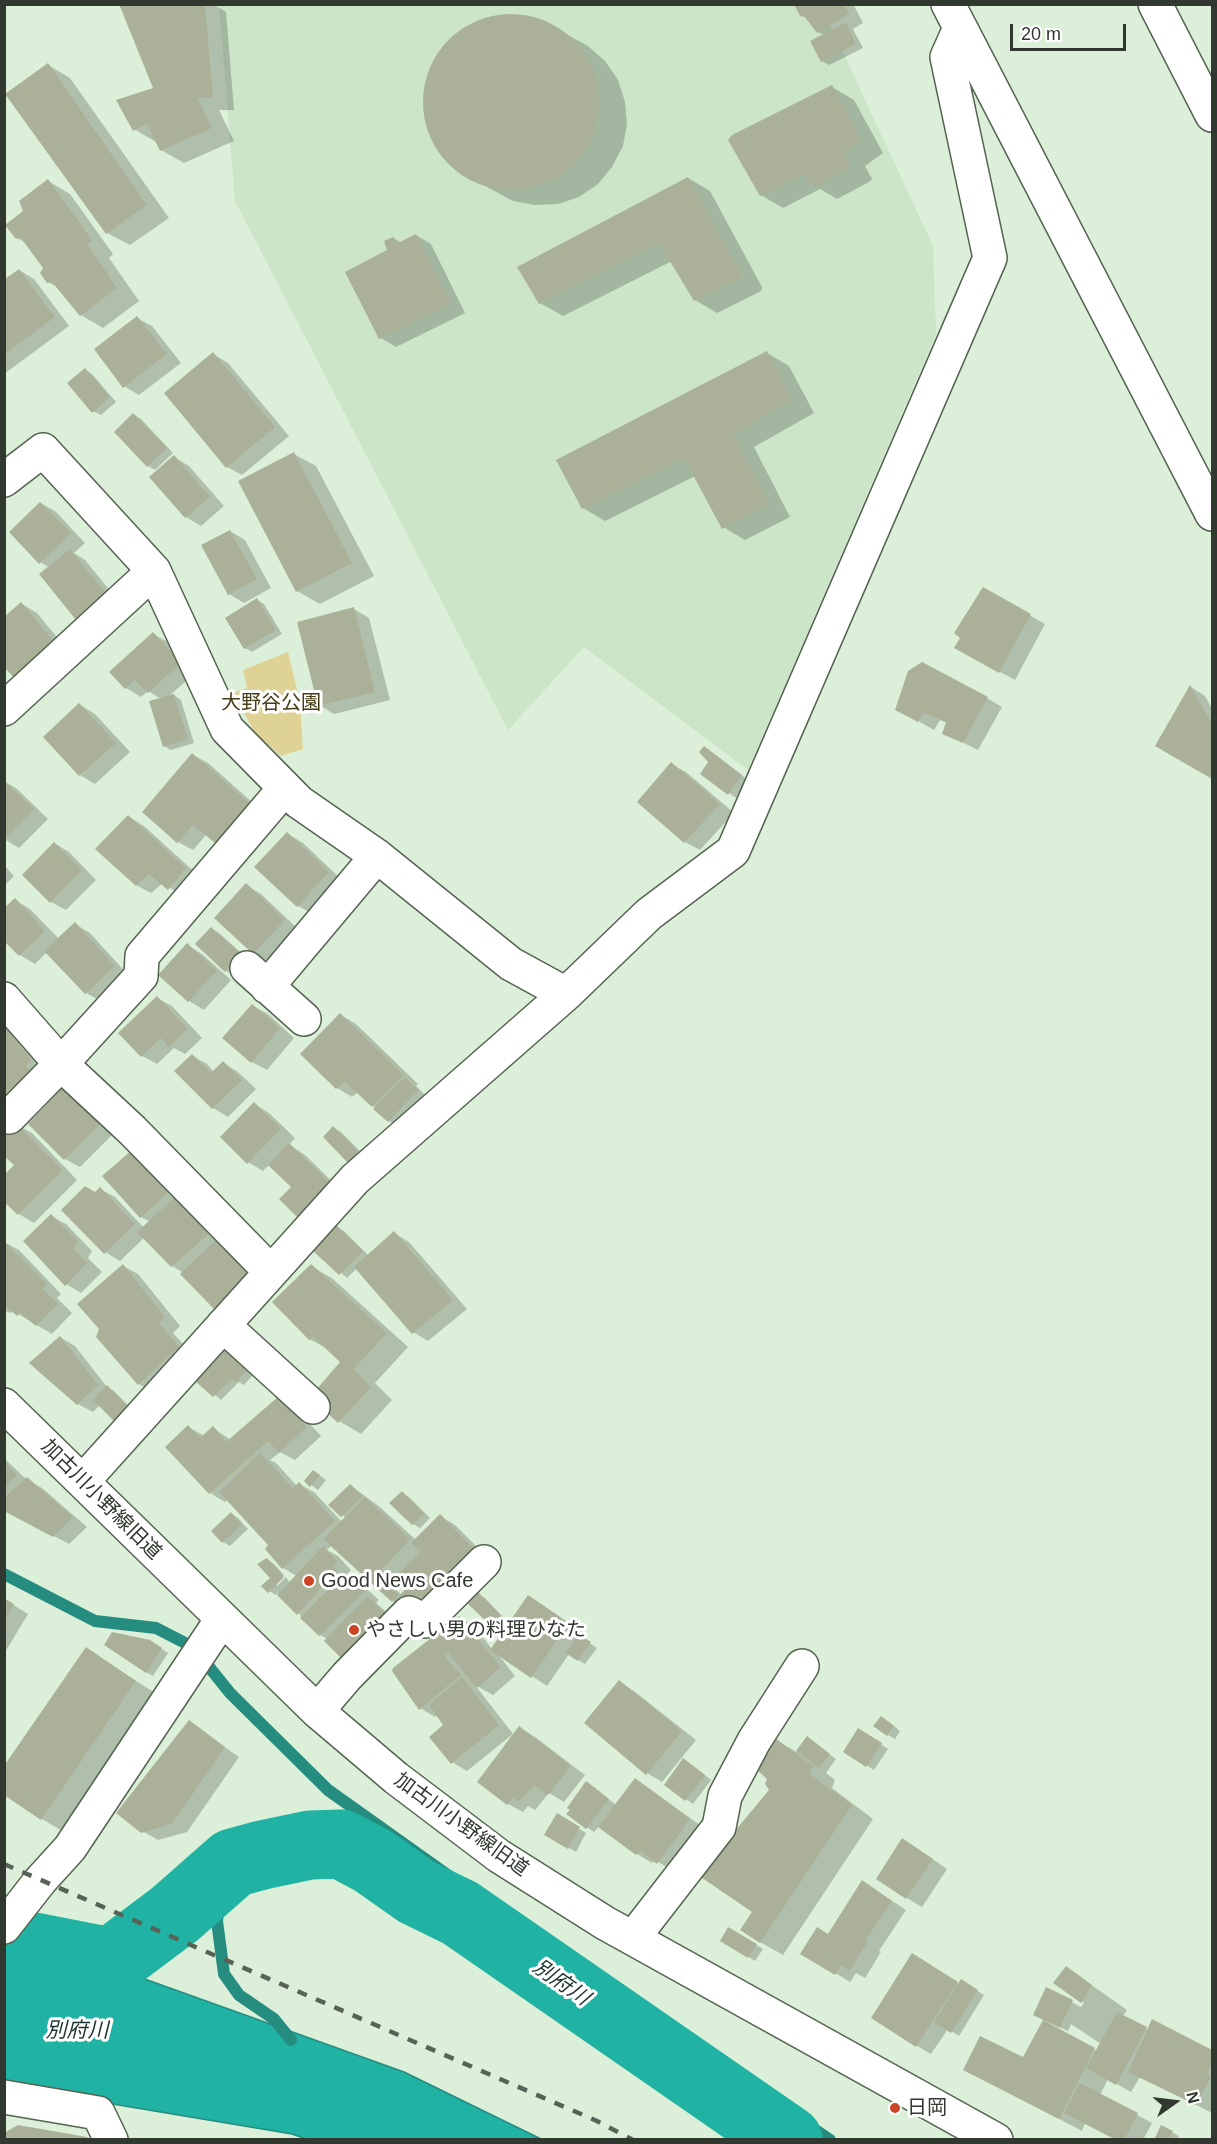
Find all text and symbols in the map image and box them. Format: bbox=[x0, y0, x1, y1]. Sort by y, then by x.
scale bar bbox=[1013, 12, 1128, 50]
text: 20 m bbox=[1021, 24, 1061, 44]
park label: 大野谷公園 bbox=[221, 691, 321, 715]
street label: 加古川小野線旧道 bbox=[36, 1435, 166, 1565]
place label: Good News Cafe bbox=[321, 1569, 473, 1593]
marker: Good News Cafe bbox=[302, 1574, 316, 1588]
place label: やさしい男の料理ひなた bbox=[366, 1618, 586, 1642]
marker: やさしい男の料理ひなた bbox=[347, 1623, 361, 1637]
street label: 加古川小野線旧道 bbox=[389, 1768, 533, 1882]
water label: 別府川 bbox=[528, 1955, 594, 2011]
water label: 別府川 bbox=[46, 2018, 108, 2044]
north arrow bbox=[1145, 2072, 1205, 2132]
text: N bbox=[1183, 2090, 1203, 2105]
place label: 日岡 bbox=[907, 2096, 947, 2120]
marker: 日岡 bbox=[888, 2101, 902, 2115]

